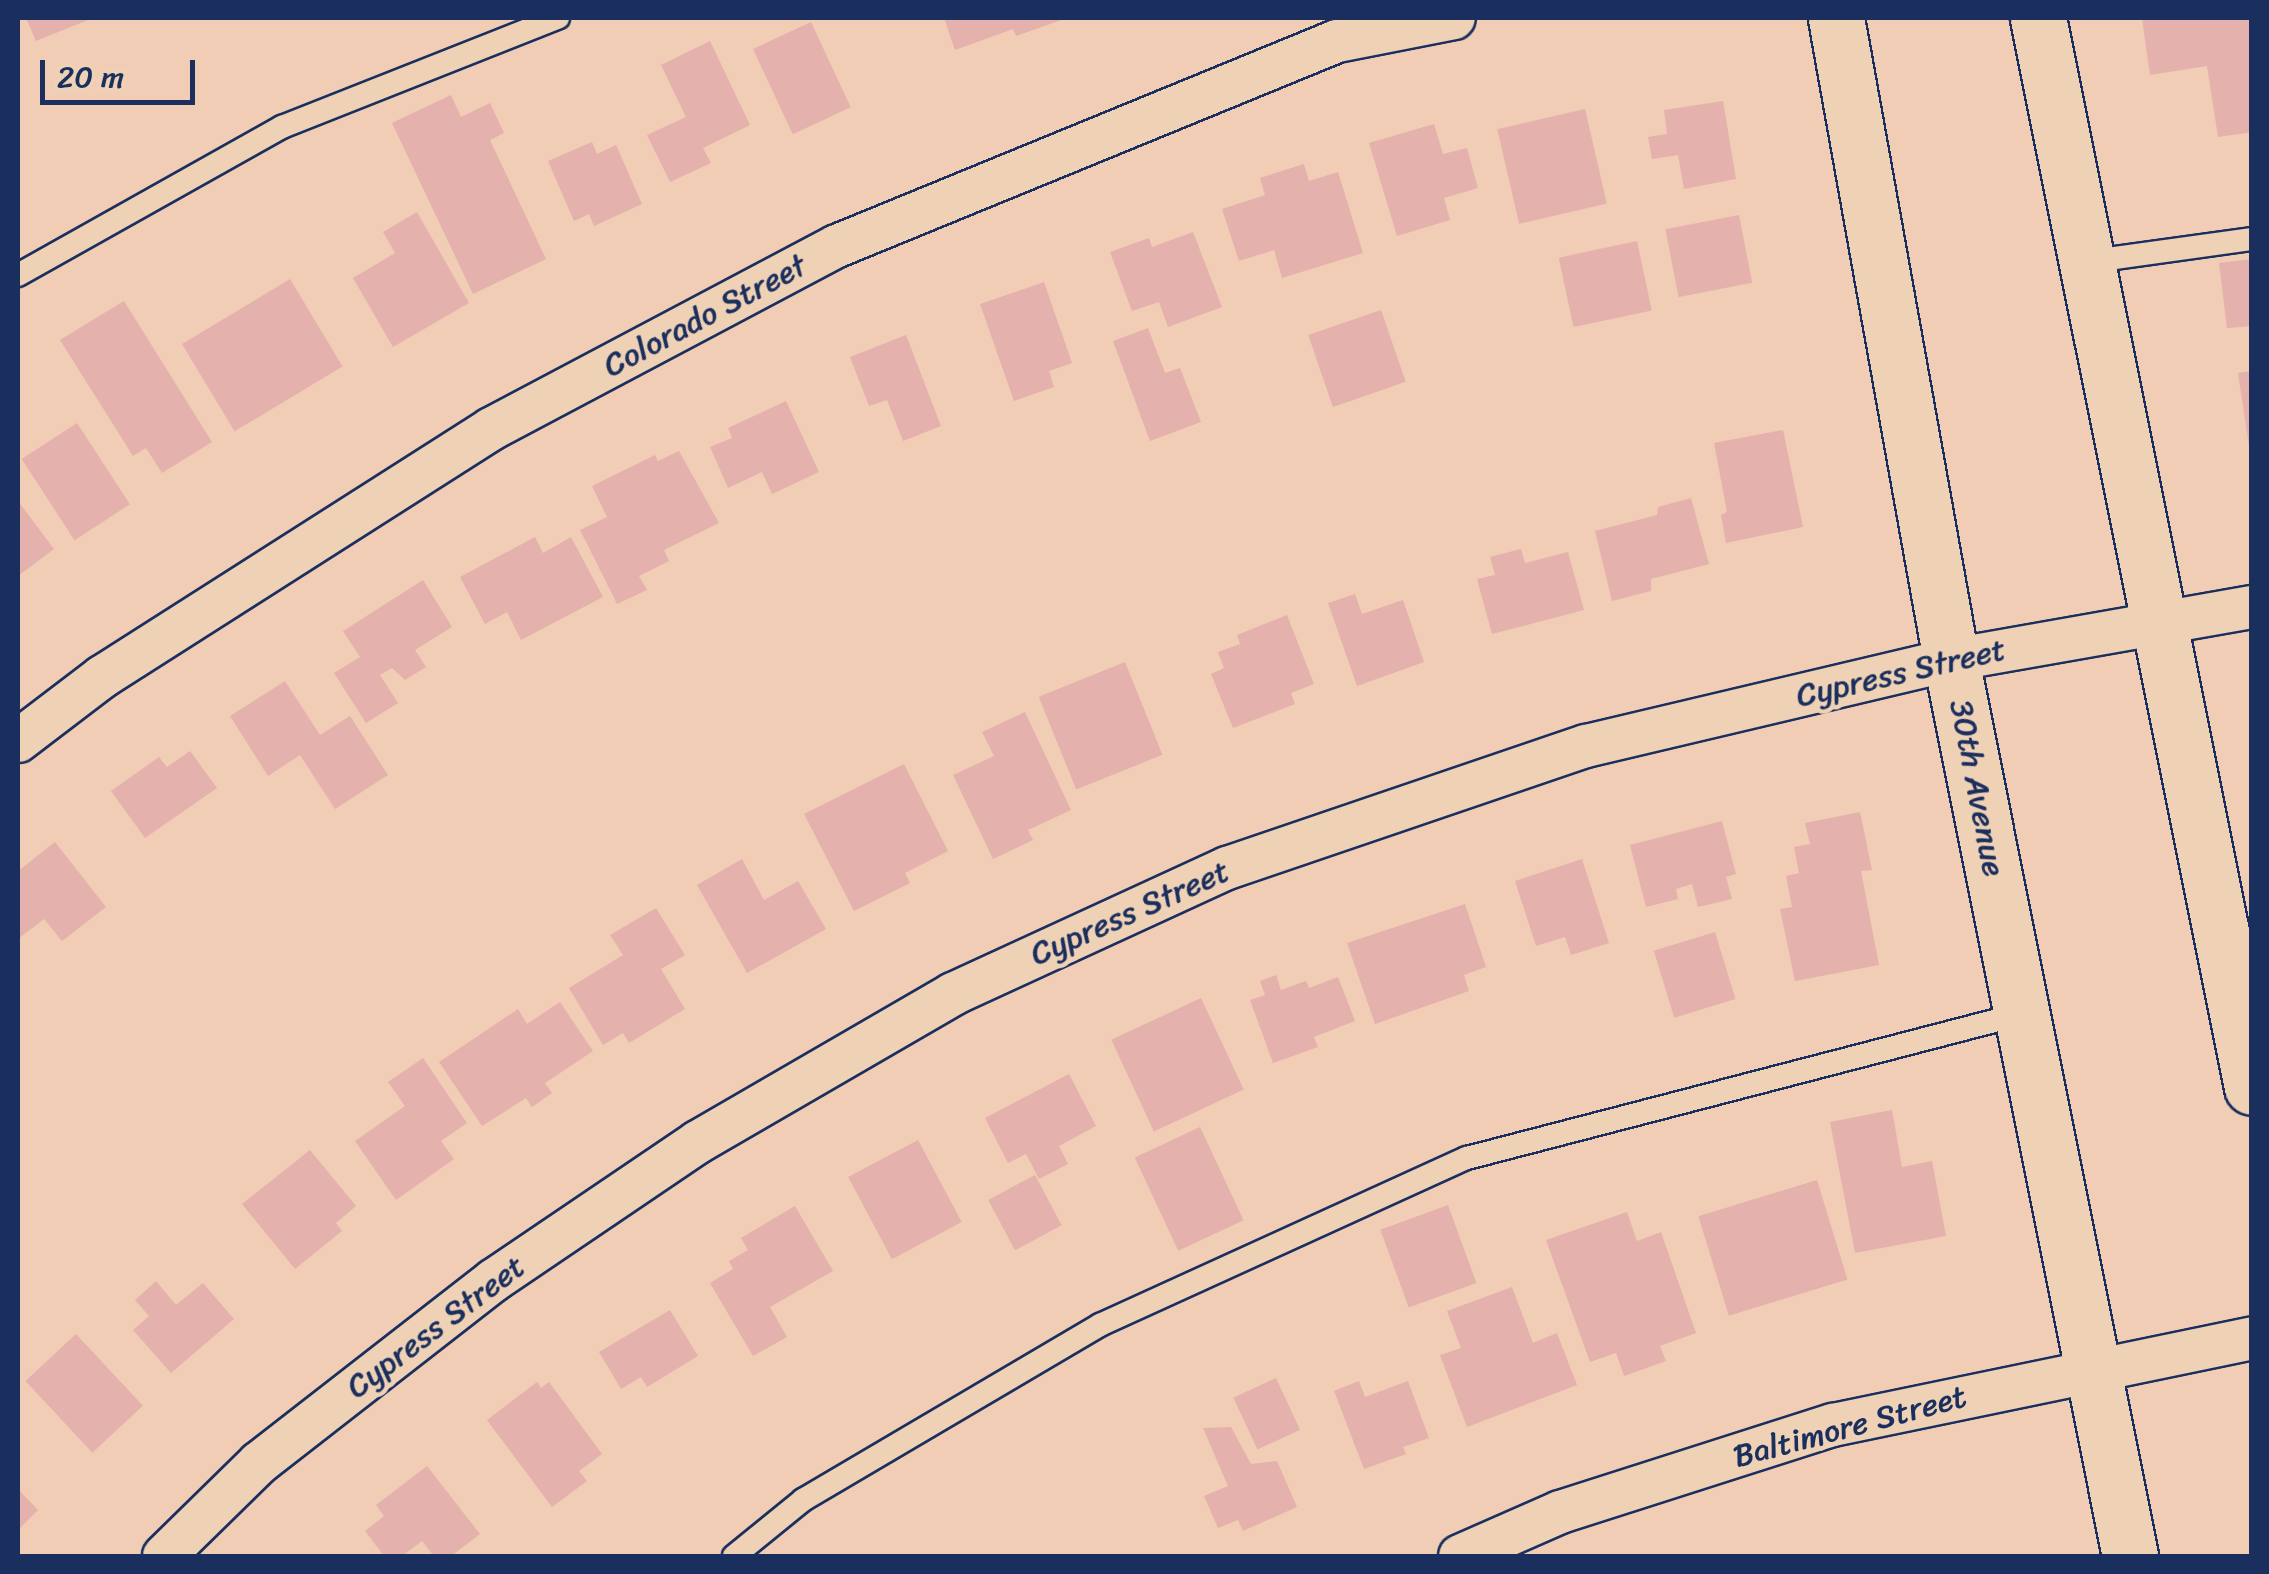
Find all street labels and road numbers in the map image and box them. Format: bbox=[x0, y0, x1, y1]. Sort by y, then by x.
street label: Colorado Street bbox=[597, 246, 813, 386]
street label: Cypress Street bbox=[1793, 630, 2009, 716]
street label: 30th Avenue bbox=[1941, 696, 2013, 880]
street label: Cypress Street bbox=[1025, 852, 1235, 974]
street label: Cypress Street bbox=[339, 1247, 533, 1407]
street label: Baltimore Street bbox=[1729, 1377, 1971, 1477]

